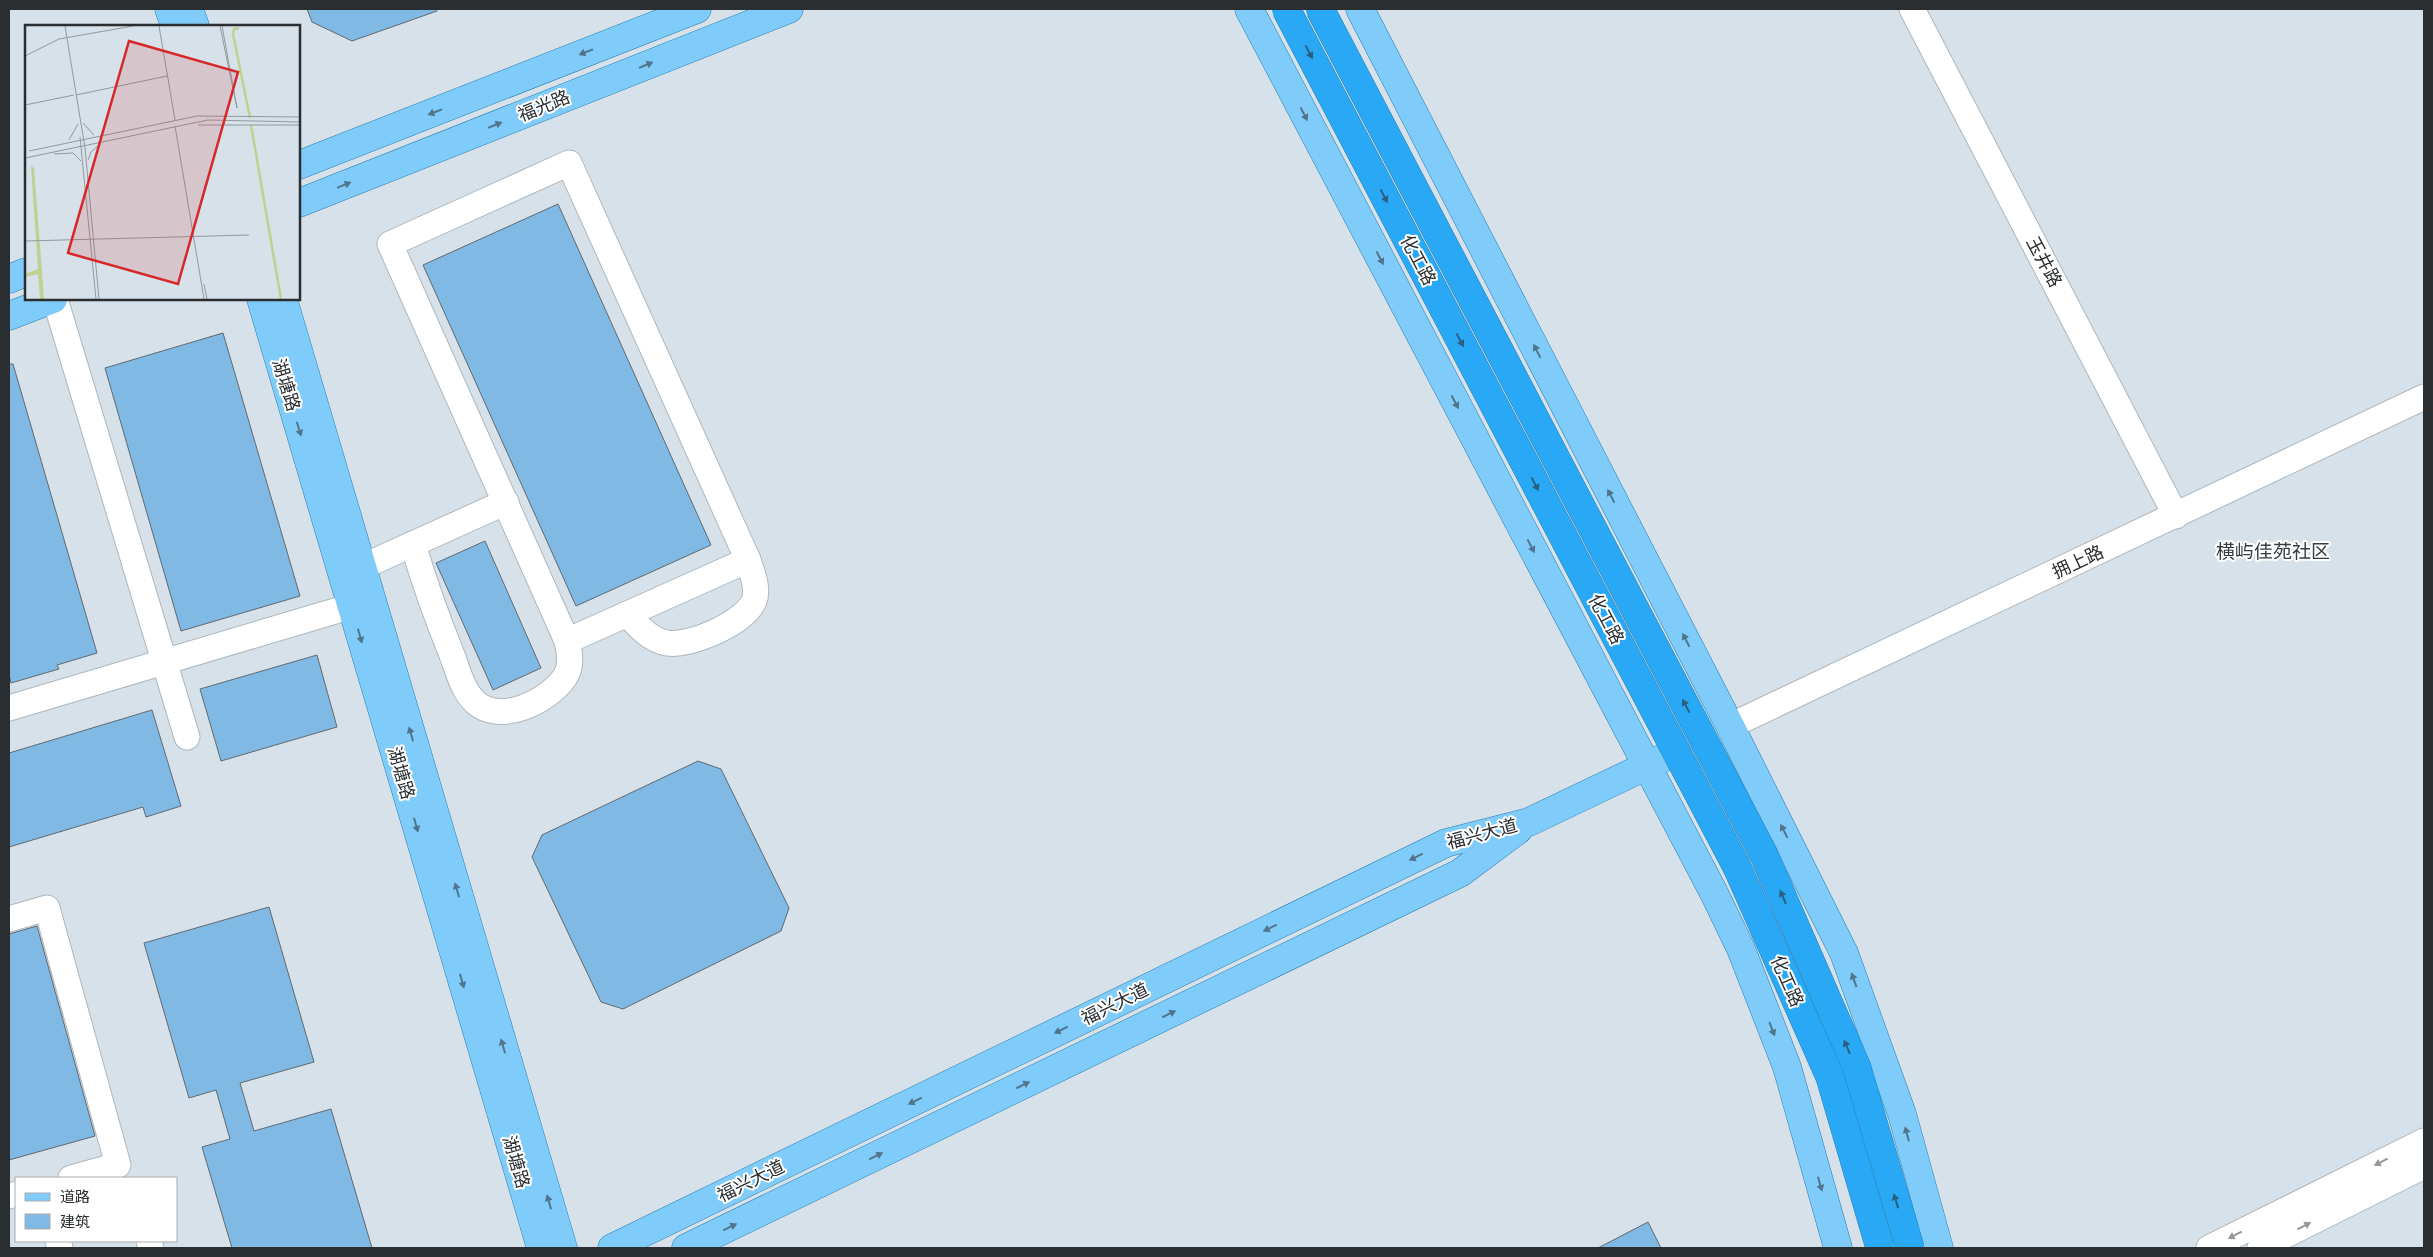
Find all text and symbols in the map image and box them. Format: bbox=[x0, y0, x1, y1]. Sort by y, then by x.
inset map bbox=[25, 25, 300, 300]
one-way arrow bbox=[1305, 45, 1313, 59]
one-way arrow bbox=[578, 48, 593, 56]
one-way arrow bbox=[639, 61, 654, 69]
street label: 福光路 bbox=[515, 86, 573, 126]
one-way arrow bbox=[1300, 107, 1308, 121]
one-way arrow bbox=[427, 108, 442, 116]
one-way arrow bbox=[488, 121, 503, 129]
one-way arrow bbox=[337, 180, 351, 188]
one-way arrow bbox=[1380, 189, 1388, 203]
street label: 化工路 bbox=[1396, 231, 1440, 289]
street label: 玉井路 bbox=[2022, 233, 2066, 291]
one-way arrow bbox=[1376, 251, 1384, 265]
one-way arrow bbox=[1456, 332, 1464, 347]
one-way arrow bbox=[1533, 344, 1541, 358]
street label: 湖塘路 bbox=[268, 356, 304, 414]
one-way arrow bbox=[1451, 395, 1459, 409]
one-way arrow bbox=[296, 422, 304, 437]
one-way arrow bbox=[1531, 476, 1539, 491]
one-way arrow bbox=[1607, 488, 1615, 503]
one-way arrow bbox=[1527, 538, 1535, 553]
district label: 横屿佳苑社区 bbox=[2216, 540, 2330, 564]
street label: 拥上路 bbox=[2049, 541, 2107, 583]
street label: 化工路 bbox=[1584, 590, 1628, 648]
one-way arrow bbox=[357, 628, 365, 643]
one-way arrow bbox=[1682, 633, 1690, 647]
one-way arrow bbox=[1682, 698, 1690, 713]
one-way arrow bbox=[407, 726, 415, 741]
street label: 湖塘路 bbox=[383, 744, 419, 802]
street label: 福兴大道 bbox=[1444, 814, 1520, 854]
one-way arrow bbox=[413, 818, 421, 833]
one-way arrow bbox=[1780, 824, 1788, 838]
one-way arrow bbox=[1409, 854, 1423, 862]
one-way arrow bbox=[453, 882, 461, 897]
one-way arrow bbox=[1778, 890, 1786, 905]
one-way arrow bbox=[1263, 925, 1277, 933]
street label: 化工路 bbox=[1766, 952, 1808, 1010]
one-way arrow bbox=[1850, 972, 1858, 987]
one-way arrow bbox=[459, 973, 467, 988]
street label: 福兴大道 bbox=[1078, 978, 1152, 1030]
one-way arrow bbox=[1162, 1010, 1176, 1018]
one-way arrow bbox=[1769, 1022, 1777, 1036]
one-way arrow bbox=[1054, 1026, 1068, 1034]
one-way arrow bbox=[498, 1038, 506, 1053]
one-way arrow bbox=[1843, 1040, 1851, 1054]
one-way arrow bbox=[1016, 1081, 1030, 1089]
one-way arrow bbox=[908, 1097, 922, 1105]
one-way arrow bbox=[1903, 1126, 1911, 1141]
street label: 湖塘路 bbox=[498, 1133, 534, 1191]
one-way arrow bbox=[869, 1152, 884, 1160]
street label: 福兴大道 bbox=[714, 1155, 788, 1207]
one-way arrow bbox=[2373, 1158, 2388, 1167]
legend bbox=[15, 1177, 178, 1242]
one-way arrow bbox=[1816, 1177, 1824, 1192]
text: 道路 bbox=[60, 1188, 90, 1206]
one-way arrow bbox=[544, 1194, 552, 1209]
one-way arrow bbox=[1892, 1194, 1900, 1209]
text: 建筑 bbox=[60, 1213, 90, 1231]
one-way arrow bbox=[2297, 1222, 2311, 1230]
one-way arrow bbox=[723, 1223, 737, 1231]
one-way arrow bbox=[2228, 1231, 2242, 1239]

